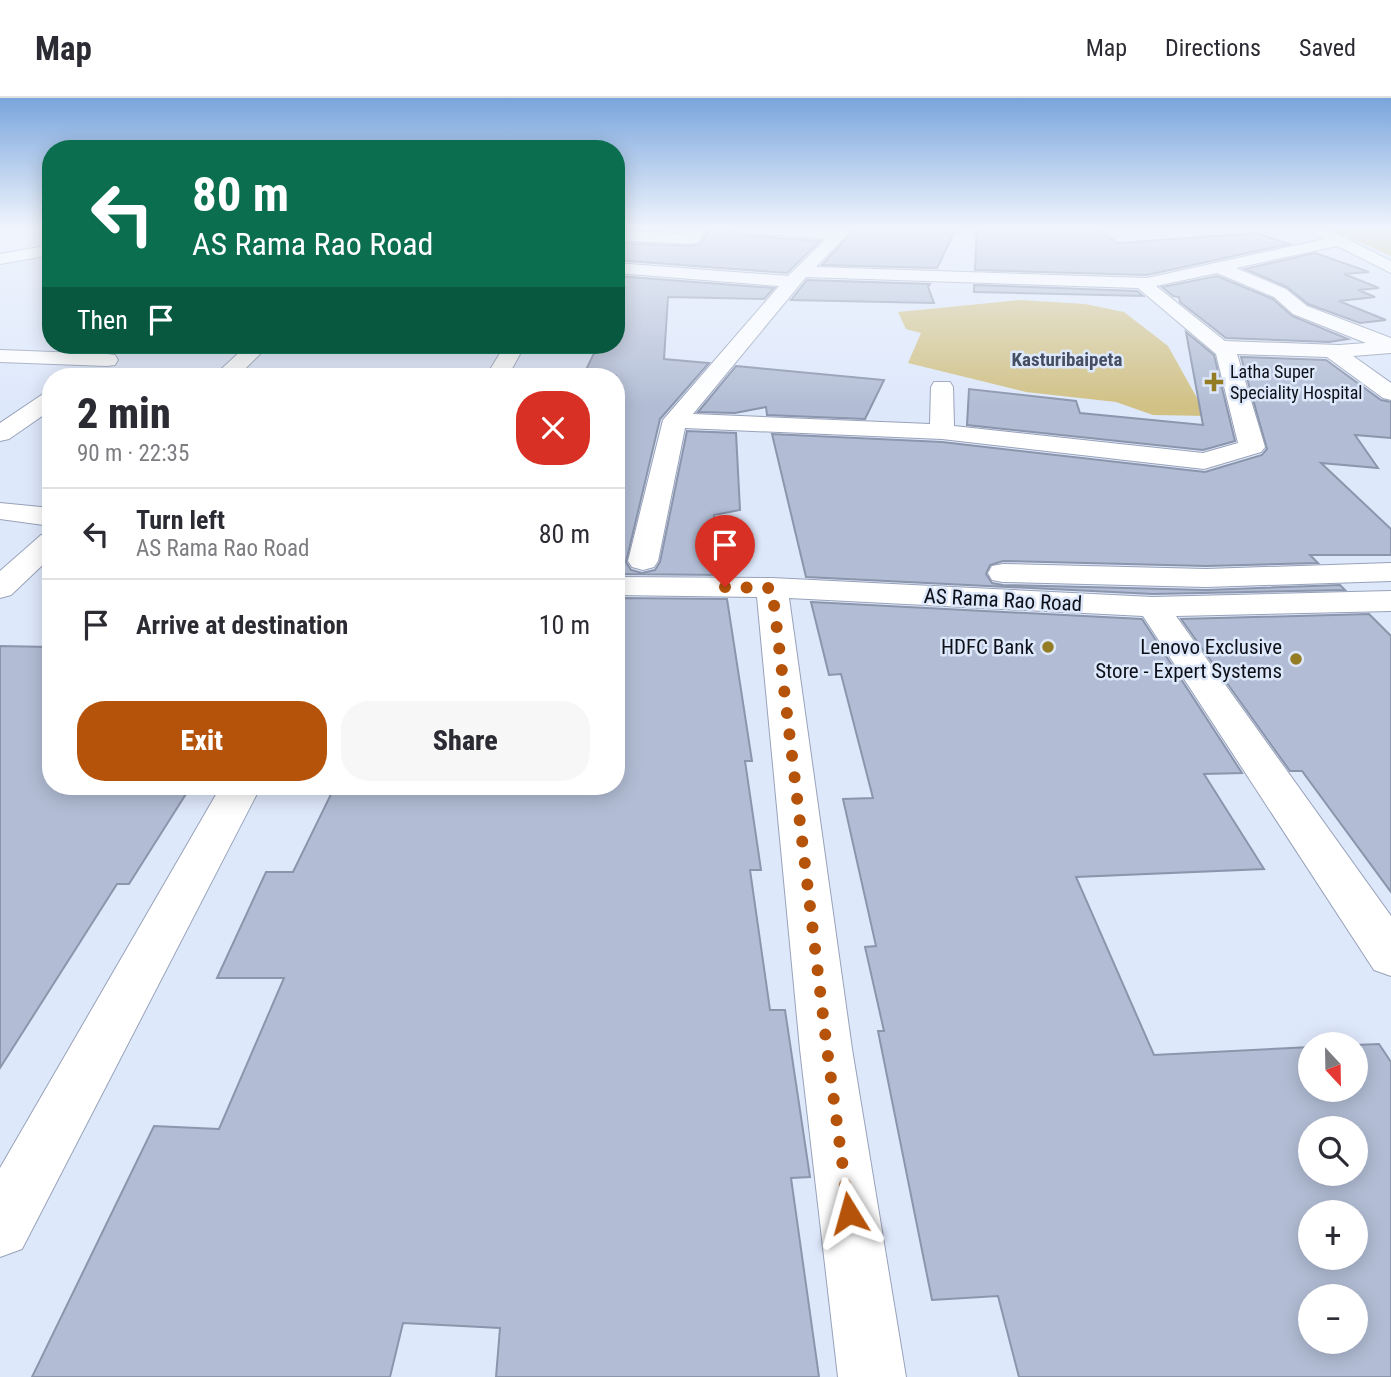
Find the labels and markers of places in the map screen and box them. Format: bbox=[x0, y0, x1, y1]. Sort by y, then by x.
place label: Latha Super Speciality Hospital bbox=[1230, 361, 1362, 403]
marker: Latha Super Speciality Hospital bbox=[1204, 372, 1224, 392]
pin bbox=[695, 515, 755, 587]
place label: HDFC Bank bbox=[941, 635, 1035, 659]
place label: Lenovo Exclusive Store - Expert Systems bbox=[1095, 635, 1282, 683]
marker: HDFC Bank bbox=[1040, 639, 1056, 655]
marker: Lenovo Exclusive Store - Expert Systems bbox=[1288, 651, 1304, 667]

